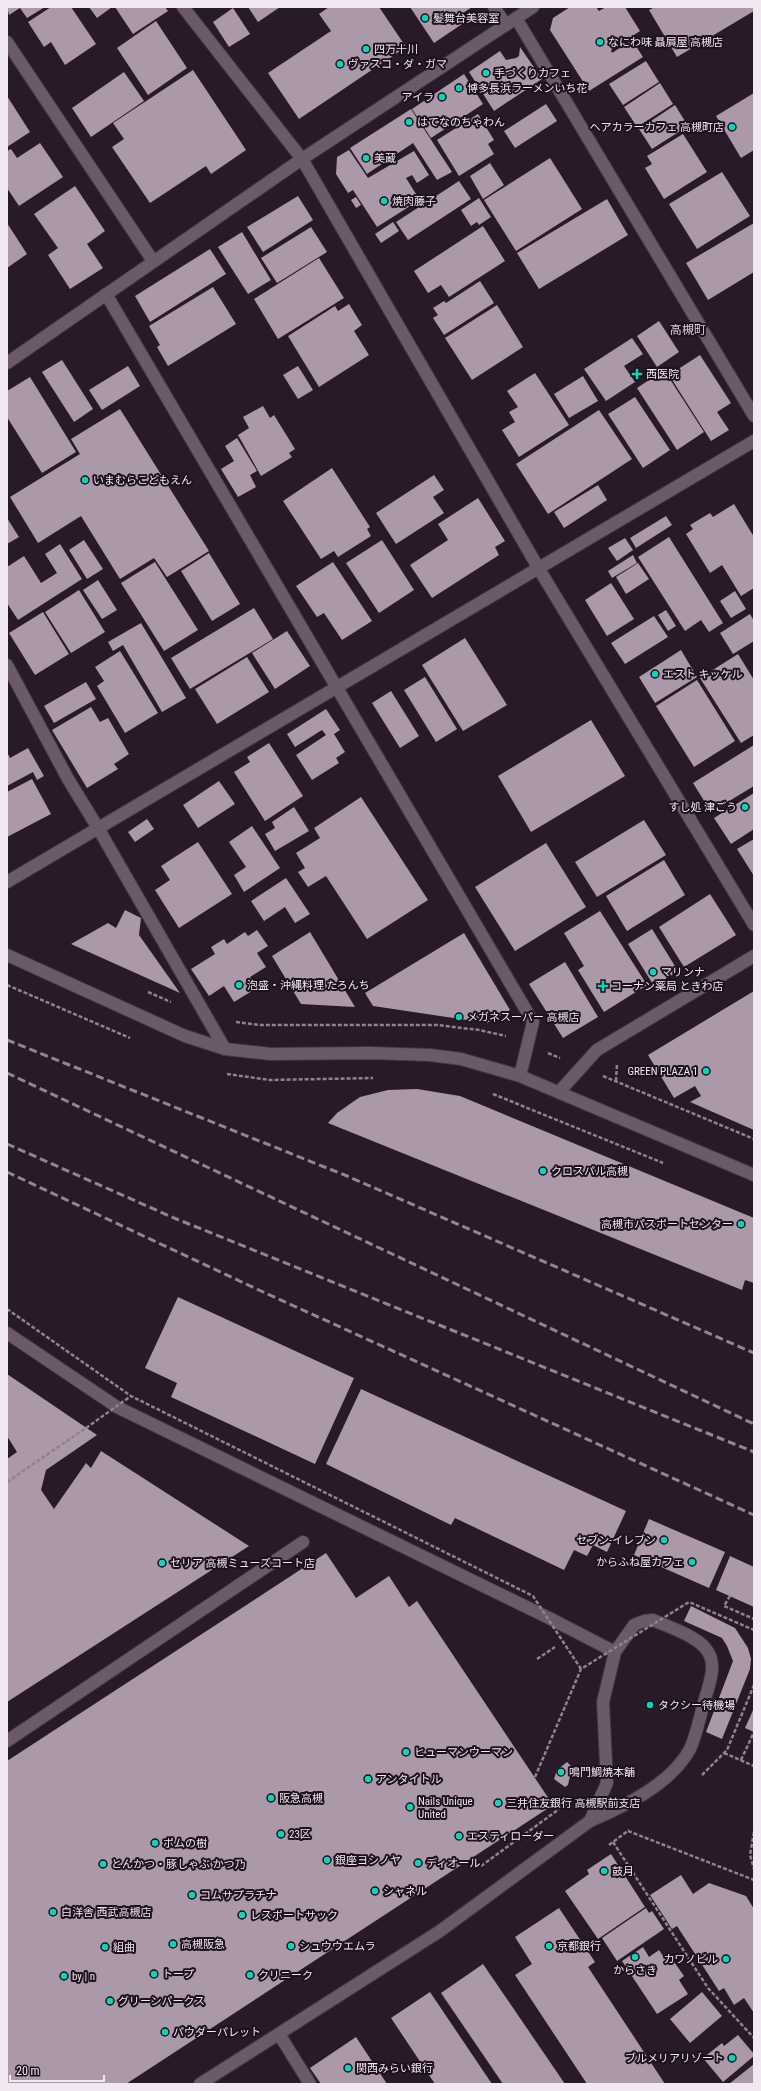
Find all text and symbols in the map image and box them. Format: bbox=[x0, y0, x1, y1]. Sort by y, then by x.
place label: 髪舞台美容室 bbox=[433, 12, 499, 25]
marker: 髪舞台美容室 bbox=[420, 13, 430, 23]
place label: なにわ味 贔屓屋 高槻店 bbox=[608, 36, 723, 49]
marker: なにわ味 贔屓屋 高槻店 bbox=[595, 37, 605, 47]
place label: 四万十川 bbox=[374, 43, 418, 56]
marker: 四万十川 bbox=[361, 44, 371, 54]
place label: ヴァスコ・ダ・ガマ bbox=[348, 58, 447, 71]
marker: ヴァスコ・ダ・ガマ bbox=[335, 59, 345, 69]
place label: 手づくりカフェ bbox=[494, 67, 571, 80]
marker: 手づくりカフェ bbox=[481, 68, 491, 78]
place label: 博多長浜ラーメンいち花 bbox=[467, 82, 588, 95]
marker: 博多長浜ラーメンいち花 bbox=[454, 83, 464, 93]
place label: アイラ bbox=[402, 91, 434, 104]
marker: アイラ bbox=[437, 92, 447, 102]
place label: はてなのちゃわん bbox=[417, 116, 505, 129]
marker: はてなのちゃわん bbox=[404, 117, 414, 127]
place label: ヘアカラーカフェ 高槻町店 bbox=[589, 121, 724, 134]
marker: ヘアカラーカフェ 高槻町店 bbox=[727, 122, 737, 132]
place label: 美蔵 bbox=[374, 152, 396, 165]
marker: 美蔵 bbox=[361, 153, 371, 163]
place label: 焼肉藤子 bbox=[392, 195, 436, 208]
marker: 焼肉藤子 bbox=[379, 196, 389, 206]
district label: 高槻町 bbox=[670, 323, 706, 337]
marker: 西医院 bbox=[631, 368, 643, 380]
place label: 西医院 bbox=[646, 368, 679, 381]
place label: いまむらこどもえん bbox=[93, 474, 192, 487]
marker: いまむらこどもえん bbox=[80, 475, 90, 485]
place label: エスト キッケル bbox=[663, 668, 743, 681]
marker: エスト キッケル bbox=[650, 669, 660, 679]
place label: すし処 津ごう bbox=[668, 801, 737, 814]
marker: すし処 津ごう bbox=[740, 802, 750, 812]
place label: マリンナ bbox=[661, 966, 705, 979]
marker: マリンナ bbox=[648, 967, 658, 977]
place label: 泡盛・沖縄料理 たろんち bbox=[247, 979, 370, 992]
marker: 泡盛・沖縄料理 たろんち bbox=[234, 980, 244, 990]
place label: コーナン薬局 ときわ店 bbox=[611, 980, 724, 993]
marker: コーナン薬局 ときわ店 bbox=[598, 981, 608, 991]
place label: メガネスーパー 高槻店 bbox=[467, 1011, 579, 1024]
marker: メガネスーパー 高槻店 bbox=[454, 1012, 464, 1022]
place label: GREEN PLAZA 1 bbox=[627, 1065, 698, 1078]
marker: GREEN PLAZA 1 bbox=[701, 1066, 711, 1076]
place label: クロスパル高槻 bbox=[551, 1165, 628, 1178]
marker: クロスパル高槻 bbox=[538, 1166, 548, 1176]
place label: 高槻市パスポートセンター bbox=[601, 1218, 733, 1231]
marker: 高槻市パスポートセンター bbox=[736, 1219, 746, 1229]
place label: セブン-イレブン bbox=[576, 1534, 656, 1547]
marker: セブン-イレブン bbox=[659, 1535, 669, 1545]
place label: からふね屋カフェ bbox=[596, 1556, 684, 1569]
place label: セリア 高槻ミューズコート店 bbox=[170, 1557, 315, 1570]
marker: からふね屋カフェ bbox=[687, 1557, 697, 1567]
marker: セリア 高槻ミューズコート店 bbox=[157, 1558, 167, 1568]
place label: タクシー待機場 bbox=[658, 1699, 735, 1712]
marker: タクシー待機場 bbox=[645, 1700, 655, 1710]
place label: ヒューマンウーマン bbox=[414, 1746, 513, 1759]
marker: ヒューマンウーマン bbox=[401, 1747, 411, 1757]
place label: 鳴門鯛焼本舗 bbox=[569, 1766, 635, 1779]
marker: 鳴門鯛焼本舗 bbox=[556, 1767, 566, 1777]
place label: アンタイトル bbox=[376, 1773, 442, 1786]
marker: アンタイトル bbox=[363, 1774, 373, 1784]
place label: 阪急高槻 bbox=[279, 1792, 323, 1805]
marker: 阪急高槻 bbox=[266, 1793, 276, 1803]
place label: Nails Unique United bbox=[418, 1795, 473, 1821]
place label: 三井住友銀行 高槻駅前支店 bbox=[506, 1797, 641, 1810]
marker: 三井住友銀行 高槻駅前支店 bbox=[493, 1798, 503, 1808]
marker: Nails Unique United bbox=[405, 1802, 415, 1812]
place label: 23区 bbox=[289, 1828, 311, 1841]
marker: 23区 bbox=[276, 1829, 286, 1839]
place label: エスティローダー bbox=[467, 1830, 554, 1843]
marker: エスティローダー bbox=[454, 1831, 464, 1841]
place label: ポムの樹 bbox=[163, 1837, 207, 1850]
marker: ポムの樹 bbox=[150, 1838, 160, 1848]
place label: 銀座ヨシノヤ bbox=[335, 1854, 401, 1867]
marker: 銀座ヨシノヤ bbox=[322, 1855, 332, 1865]
place label: ディオール bbox=[426, 1857, 480, 1870]
place label: とんかつ・豚しゃぶ かつ乃 bbox=[111, 1858, 246, 1871]
marker: ディオール bbox=[413, 1858, 423, 1868]
marker: とんかつ・豚しゃぶ かつ乃 bbox=[98, 1859, 108, 1869]
place label: 鼓月 bbox=[612, 1865, 634, 1878]
marker: 鼓月 bbox=[599, 1866, 609, 1876]
place label: シャネル bbox=[383, 1885, 427, 1898]
marker: シャネル bbox=[370, 1886, 380, 1896]
place label: コムサプラチナ bbox=[200, 1889, 277, 1902]
marker: コムサプラチナ bbox=[187, 1890, 197, 1900]
place label: 白洋舎 西武高槻店 bbox=[61, 1906, 152, 1919]
marker: 白洋舎 西武高槻店 bbox=[48, 1907, 58, 1917]
place label: レスポートサック bbox=[250, 1909, 338, 1922]
marker: レスポートサック bbox=[237, 1910, 247, 1920]
place label: 高槻阪急 bbox=[181, 1938, 225, 1951]
marker: 高槻阪急 bbox=[168, 1939, 178, 1949]
place label: シュウウエムラ bbox=[299, 1940, 375, 1953]
place label: 京都銀行 bbox=[557, 1940, 601, 1953]
place label: 組曲 bbox=[113, 1941, 135, 1954]
marker: シュウウエムラ bbox=[286, 1941, 296, 1951]
marker: 京都銀行 bbox=[544, 1941, 554, 1951]
marker: 組曲 bbox=[100, 1942, 110, 1952]
marker: からさき bbox=[630, 1952, 640, 1962]
place label: カワノビル bbox=[664, 1953, 718, 1966]
marker: カワノビル bbox=[721, 1954, 731, 1964]
place label: からさき bbox=[613, 1964, 657, 1977]
place label: トープ bbox=[162, 1968, 194, 1981]
marker: トープ bbox=[149, 1969, 159, 1979]
place label: クリニーク bbox=[258, 1969, 313, 1982]
place label: by | n bbox=[72, 1970, 95, 1983]
marker: クリニーク bbox=[245, 1970, 255, 1980]
marker: by | n bbox=[59, 1971, 69, 1981]
place label: グリーンパークス bbox=[118, 1995, 205, 2008]
marker: グリーンパークス bbox=[105, 1996, 115, 2006]
place label: パウダーパレット bbox=[173, 2026, 261, 2039]
marker: パウダーパレット bbox=[160, 2027, 170, 2037]
place label: ブルメリアリゾート bbox=[625, 2052, 724, 2065]
marker: ブルメリアリゾート bbox=[727, 2053, 737, 2063]
scale bar bbox=[10, 2057, 104, 2083]
place label: 関西みらい銀行 bbox=[356, 2062, 433, 2075]
marker: 関西みらい銀行 bbox=[343, 2063, 353, 2073]
text: 20 m bbox=[16, 2064, 40, 2078]

